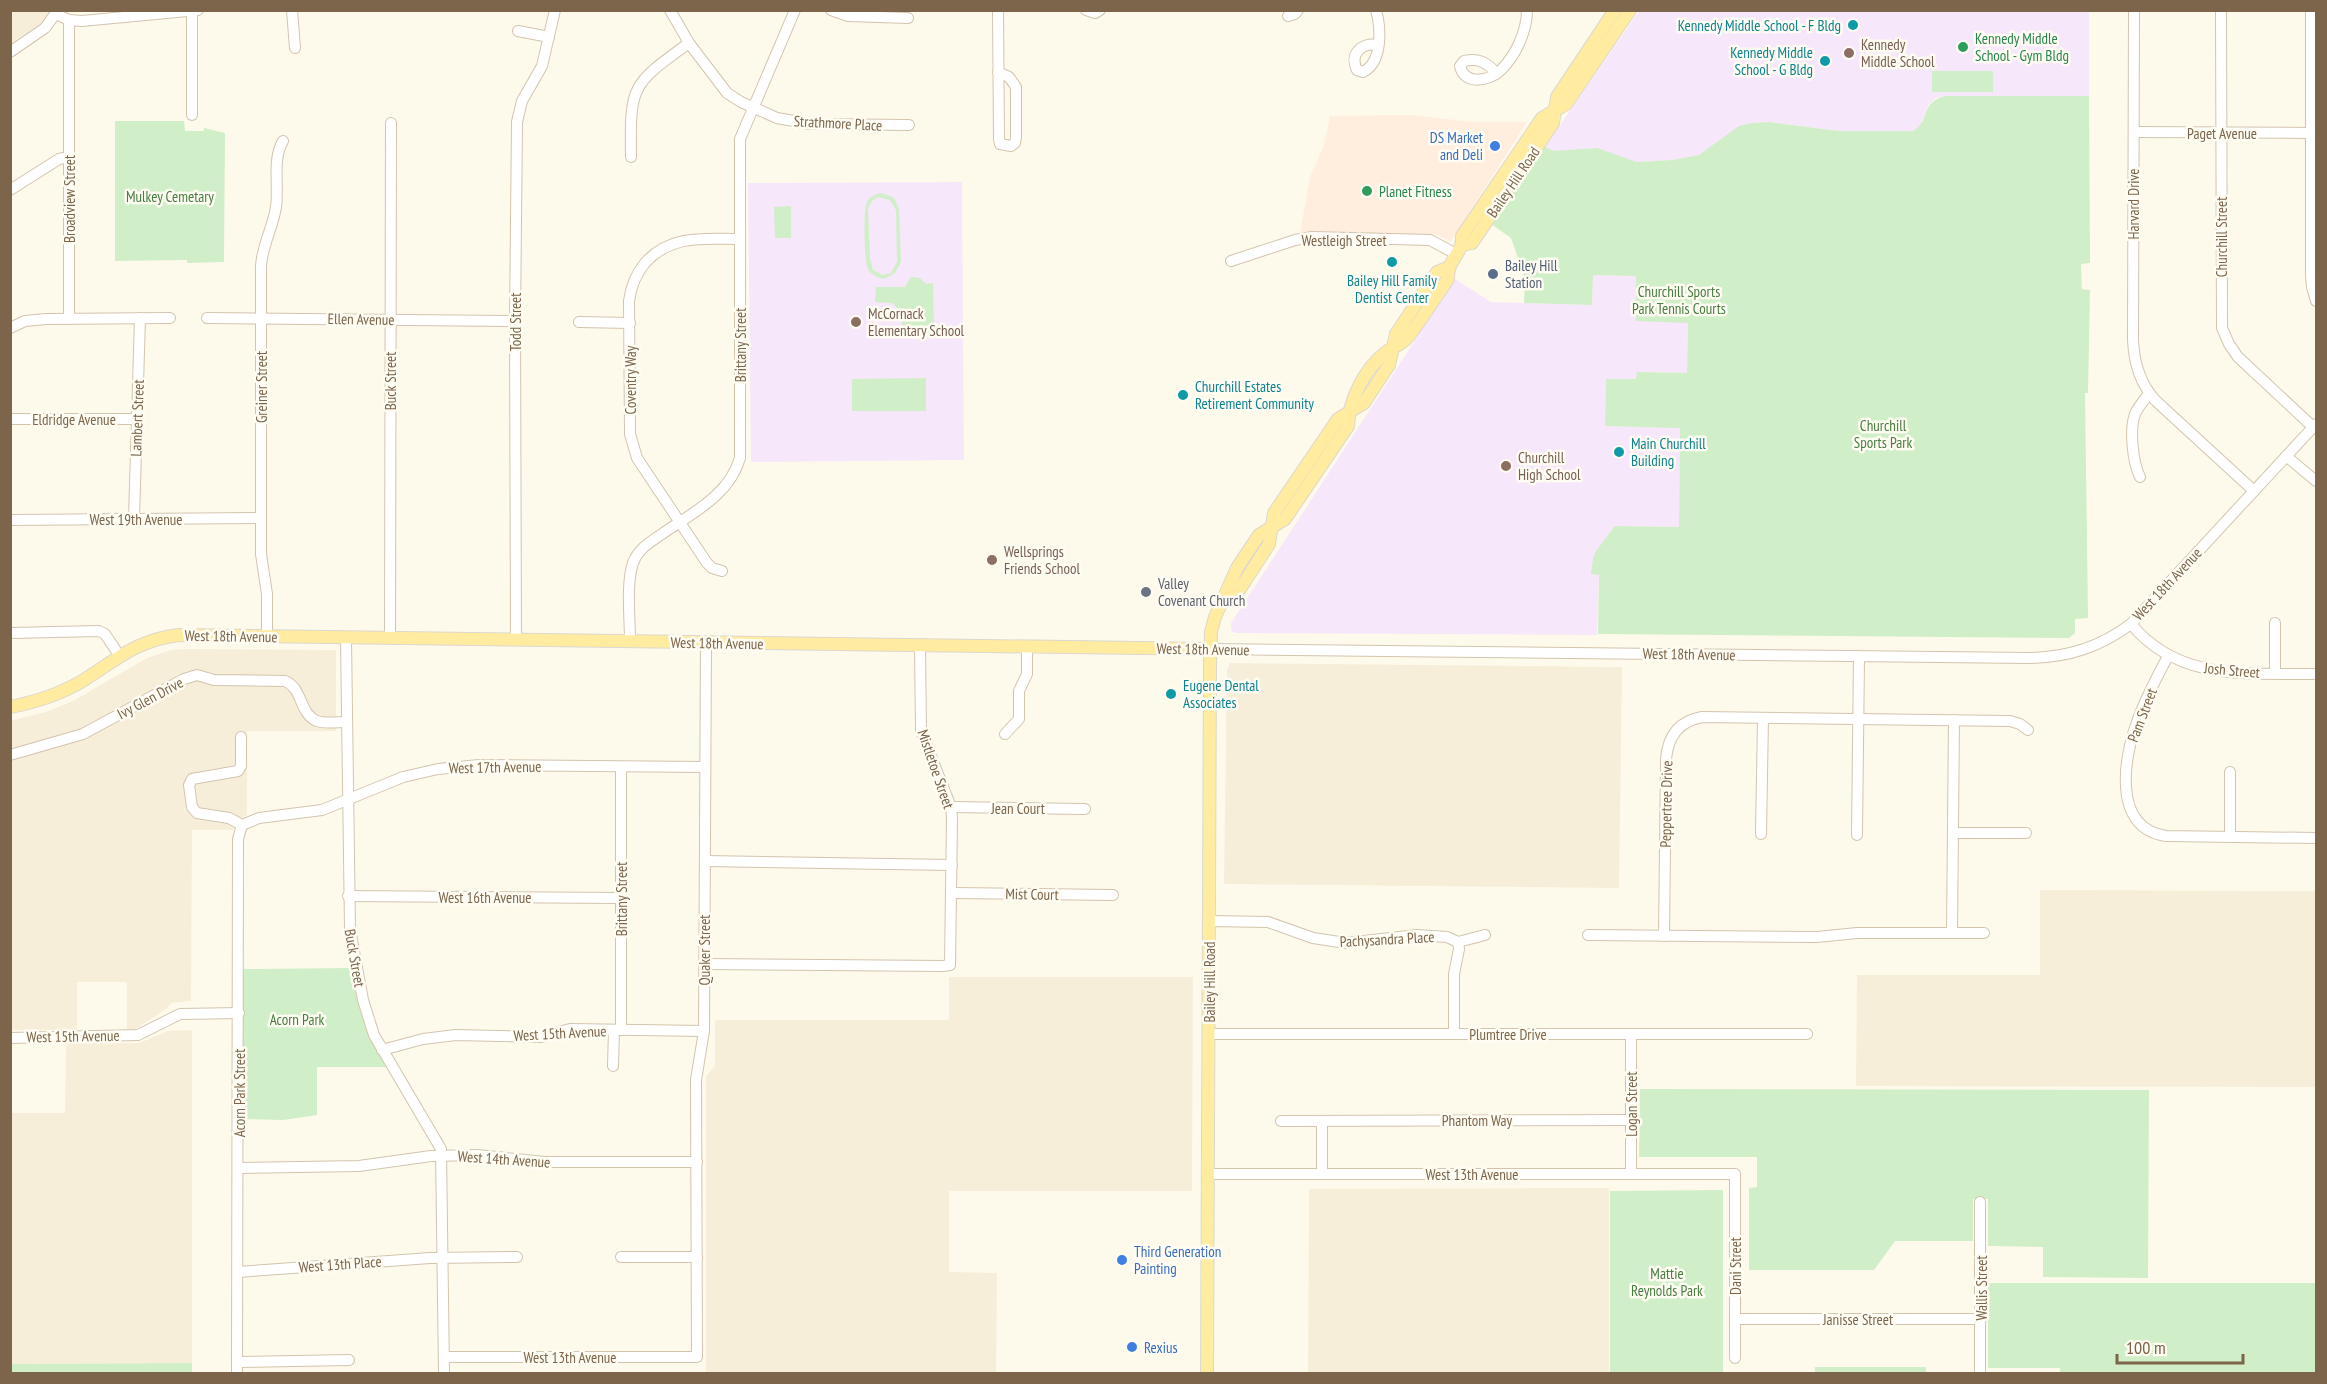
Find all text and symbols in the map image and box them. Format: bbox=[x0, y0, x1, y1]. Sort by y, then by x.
place label: Kennedy Middle School - F Bldg bbox=[1678, 16, 1841, 35]
marker: Kennedy Middle School - F Bldg bbox=[1846, 18, 1860, 32]
place label: Kennedy Middle School - Gym Bldg bbox=[1975, 29, 2069, 65]
place label: Kennedy Middle School bbox=[1861, 35, 1935, 71]
marker: Kennedy Middle School - Gym Bldg bbox=[1956, 40, 1970, 54]
place label: Kennedy Middle School - G Bldg bbox=[1730, 43, 1813, 79]
marker: Kennedy Middle School bbox=[1842, 46, 1856, 60]
marker: Kennedy Middle School - G Bldg bbox=[1818, 54, 1832, 68]
street label: Strathmore Place bbox=[793, 111, 883, 135]
street label: Paget Avenue bbox=[2187, 124, 2257, 143]
place label: DS Market and Deli bbox=[1430, 128, 1483, 164]
marker: DS Market and Deli bbox=[1488, 139, 1502, 153]
street label: Bailey Hill Road bbox=[1482, 143, 1544, 221]
street label: Broadview Street bbox=[60, 155, 79, 243]
street label: Harvard Drive bbox=[2124, 168, 2143, 240]
place label: Planet Fitness bbox=[1379, 182, 1452, 201]
marker: Planet Fitness bbox=[1360, 184, 1374, 198]
park label: Mulkey Cemetary bbox=[126, 187, 214, 206]
street label: Churchill Street bbox=[2212, 197, 2231, 277]
street label: Westleigh Street bbox=[1301, 231, 1387, 250]
marker: Bailey Hill Family Dentist Center bbox=[1385, 255, 1399, 269]
place label: Bailey Hill Station bbox=[1505, 256, 1558, 292]
marker: Bailey Hill Station bbox=[1486, 267, 1500, 281]
place label: Bailey Hill Family Dentist Center bbox=[1347, 271, 1437, 307]
park label: Churchill Sports Park Tennis Courts bbox=[1632, 282, 1726, 318]
street label: Todd Street bbox=[506, 293, 525, 351]
place label: McCornack Elementary School bbox=[868, 304, 965, 340]
street label: Brittany Street bbox=[731, 308, 750, 382]
street label: Ellen Avenue bbox=[327, 309, 395, 329]
marker: McCornack Elementary School bbox=[849, 315, 863, 329]
street label: Coventry Way bbox=[621, 345, 640, 414]
street label: Greiner Street bbox=[252, 351, 271, 423]
street label: Buck Street bbox=[381, 352, 400, 410]
place label: Churchill Estates Retirement Community bbox=[1195, 377, 1314, 413]
street label: Lambert Street bbox=[126, 379, 148, 457]
marker: Churchill Estates Retirement Community bbox=[1176, 388, 1190, 402]
street label: Eldridge Avenue bbox=[32, 410, 116, 429]
park label: Churchill Sports Park bbox=[1854, 416, 1912, 452]
place label: Main Churchill Building bbox=[1631, 434, 1706, 470]
marker: Main Churchill Building bbox=[1612, 445, 1626, 459]
place label: Churchill High School bbox=[1518, 448, 1581, 484]
marker: Churchill High School bbox=[1499, 459, 1513, 473]
street label: West 19th Avenue bbox=[89, 510, 183, 529]
place label: Wellsprings Friends School bbox=[1004, 542, 1080, 578]
street label: West 18th Avenue bbox=[2128, 543, 2206, 625]
marker: Wellsprings Friends School bbox=[985, 553, 999, 567]
place label: Valley Covenant Church bbox=[1157, 574, 1245, 610]
marker: Valley Covenant Church bbox=[1139, 585, 1153, 599]
street label: West 18th Avenue bbox=[184, 626, 278, 646]
street label: West 18th Avenue bbox=[670, 633, 764, 653]
street label: West 18th Avenue bbox=[1156, 639, 1250, 659]
street label: West 18th Avenue bbox=[1642, 644, 1736, 664]
street label: Josh Street bbox=[2202, 658, 2261, 682]
street label: Ivy Glen Drive bbox=[114, 673, 186, 723]
place label: Eugene Dental Associates bbox=[1183, 676, 1259, 712]
street label: Pam Street bbox=[2123, 685, 2161, 745]
marker: Eugene Dental Associates bbox=[1164, 687, 1178, 701]
street label: Mistletoe Street bbox=[914, 727, 958, 811]
street label: West 17th Avenue bbox=[448, 757, 542, 777]
street label: Peppertree Drive bbox=[1656, 760, 1676, 848]
street label: Jean Court bbox=[990, 799, 1045, 818]
street label: Brittany Street bbox=[612, 862, 631, 936]
street label: Mist Court bbox=[1005, 884, 1059, 904]
street label: West 16th Avenue bbox=[438, 888, 532, 907]
street label: Quaker Street bbox=[695, 915, 714, 985]
street label: Buck Street bbox=[341, 927, 369, 989]
street label: Pachysandra Place bbox=[1339, 927, 1435, 951]
street label: Bailey Hill Road bbox=[1200, 941, 1219, 1023]
park label: Acorn Park bbox=[270, 1010, 325, 1029]
street label: West 15th Avenue bbox=[513, 1021, 607, 1045]
street label: Plumtree Drive bbox=[1469, 1025, 1547, 1044]
street label: West 15th Avenue bbox=[26, 1026, 120, 1046]
street label: Acorn Park Street bbox=[230, 1049, 249, 1137]
street label: Logan Street bbox=[1622, 1071, 1641, 1137]
street label: Phantom Way bbox=[1442, 1111, 1513, 1130]
street label: West 14th Avenue bbox=[457, 1146, 551, 1172]
street label: West 13th Avenue bbox=[1425, 1165, 1519, 1184]
street label: Dani Street bbox=[1726, 1237, 1745, 1295]
place label: Third Generation Painting bbox=[1134, 1242, 1221, 1278]
street label: West 13th Place bbox=[298, 1252, 382, 1276]
marker: Third Generation Painting bbox=[1115, 1253, 1129, 1267]
street label: Wallis Street bbox=[1972, 1255, 1991, 1321]
park label: Mattie Reynolds Park bbox=[1631, 1264, 1703, 1300]
street label: Janisse Street bbox=[1822, 1310, 1893, 1329]
scale bar bbox=[2117, 1327, 2243, 1365]
text: 100 m bbox=[2126, 1336, 2166, 1359]
place label: Rexius bbox=[1144, 1338, 1178, 1357]
marker: Rexius bbox=[1125, 1340, 1139, 1354]
street label: West 13th Avenue bbox=[523, 1348, 617, 1367]

